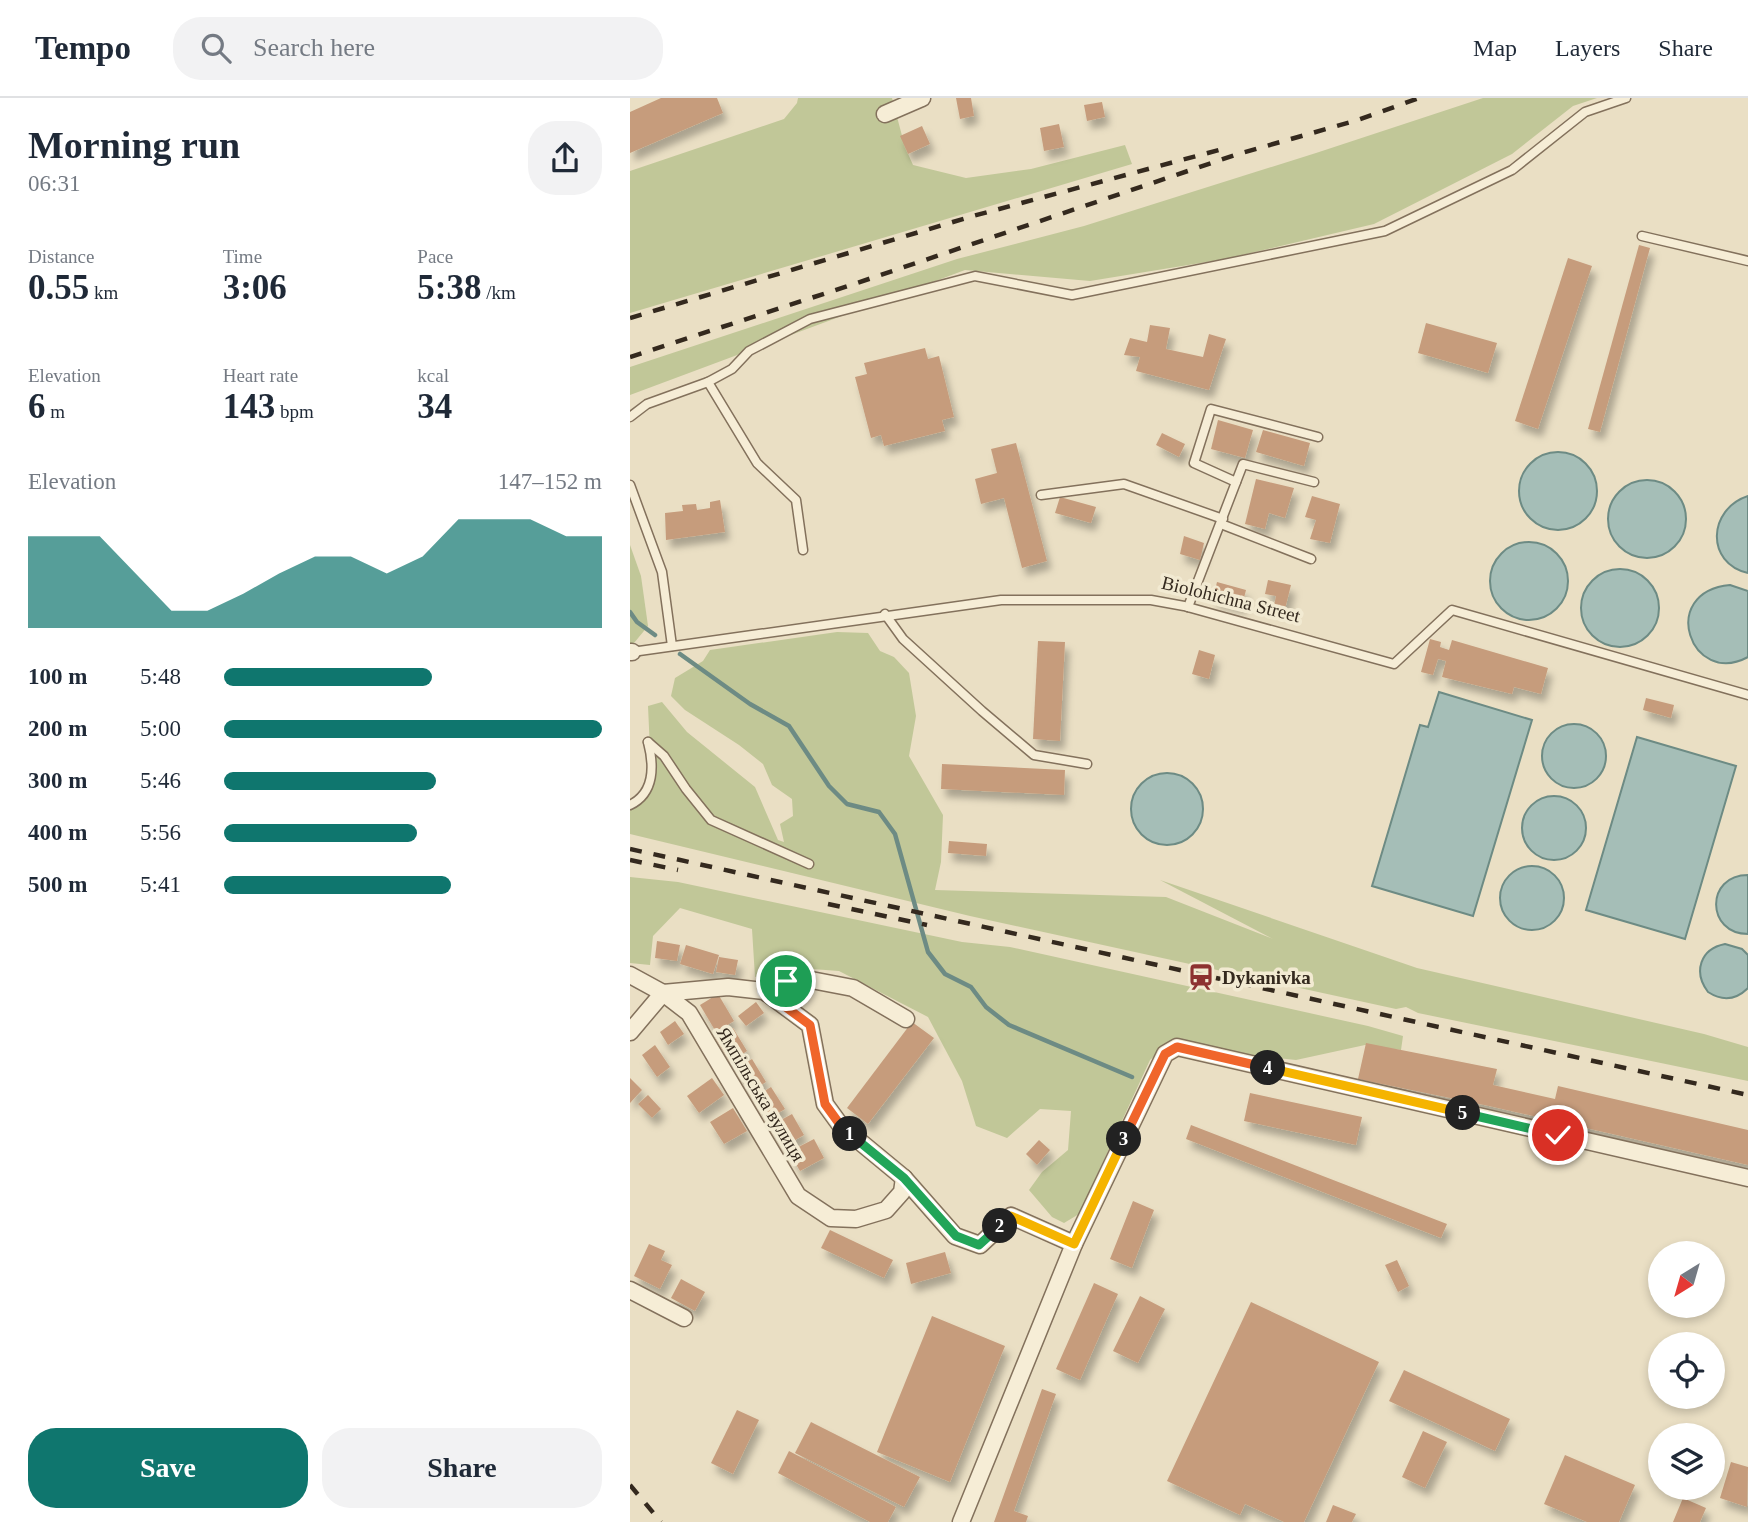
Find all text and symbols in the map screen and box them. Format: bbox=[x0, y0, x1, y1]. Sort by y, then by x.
search box bbox=[173, 17, 663, 80]
icon: search bbox=[197, 29, 235, 67]
text: Tempo bbox=[35, 30, 131, 66]
text: Search here bbox=[253, 33, 375, 62]
text: Map bbox=[1473, 35, 1517, 61]
text: Layers bbox=[1555, 35, 1620, 61]
text: Share bbox=[1658, 35, 1713, 61]
button: share bbox=[528, 121, 602, 195]
text: Morning run bbox=[28, 124, 240, 166]
text: 06:31 bbox=[28, 171, 80, 196]
text: Distance bbox=[28, 246, 94, 267]
text: Time bbox=[223, 246, 262, 267]
text: Pace bbox=[417, 246, 453, 267]
text: 0.55 bbox=[28, 268, 89, 307]
text: 3:06 bbox=[223, 268, 287, 307]
text: 5:38 bbox=[417, 268, 481, 307]
text: km bbox=[89, 282, 118, 303]
text: /km bbox=[481, 282, 516, 303]
text: Elevation bbox=[28, 365, 101, 386]
text: Heart rate bbox=[223, 365, 298, 386]
text: kcal bbox=[417, 365, 449, 386]
text: 6 bbox=[28, 387, 46, 426]
text: 143 bbox=[223, 387, 275, 426]
text: 34 bbox=[417, 387, 452, 426]
text: m bbox=[46, 401, 65, 422]
text: bpm bbox=[275, 401, 314, 422]
text: Elevation bbox=[28, 469, 116, 494]
text: 147–152 m bbox=[498, 469, 602, 494]
street label: Biolohichna Street bbox=[1160, 572, 1303, 627]
text: 100 m bbox=[28, 664, 87, 689]
text: 5:48 bbox=[140, 664, 181, 689]
text: 200 m bbox=[28, 716, 87, 741]
text: 5:00 bbox=[140, 716, 181, 741]
text: 300 m bbox=[28, 768, 87, 793]
text: 5:46 bbox=[140, 768, 181, 793]
text: 400 m bbox=[28, 820, 87, 845]
text: 5:56 bbox=[140, 820, 181, 845]
text: 500 m bbox=[28, 872, 87, 897]
text: 5:41 bbox=[140, 872, 181, 897]
pin bbox=[756, 951, 816, 1011]
icon: arrive bbox=[767, 962, 805, 1000]
station icon: Dykanіvka bbox=[1186, 962, 1216, 992]
place label: Dykanіvka bbox=[1222, 967, 1311, 988]
street label: Ямпільська вулиця bbox=[713, 1023, 810, 1165]
pin: 4 bbox=[1250, 1051, 1286, 1086]
text: 4 bbox=[1263, 1057, 1272, 1078]
pin: 5 bbox=[1446, 1096, 1480, 1130]
text: 5 bbox=[1458, 1102, 1467, 1123]
pin bbox=[1528, 1105, 1588, 1165]
pin: 1 bbox=[832, 1116, 868, 1152]
icon: check bbox=[1539, 1116, 1577, 1154]
pin: 3 bbox=[1106, 1122, 1142, 1156]
text: 1 bbox=[845, 1123, 854, 1144]
text: 3 bbox=[1119, 1128, 1128, 1149]
pin: 2 bbox=[982, 1208, 1018, 1244]
text: 2 bbox=[995, 1215, 1004, 1236]
north arrow bbox=[1648, 1241, 1726, 1318]
map controls bbox=[1648, 1241, 1725, 1500]
button: locate bbox=[1648, 1332, 1725, 1409]
button: layers bbox=[1648, 1423, 1725, 1500]
button: Save bbox=[28, 1428, 308, 1508]
button: Share bbox=[322, 1428, 602, 1508]

